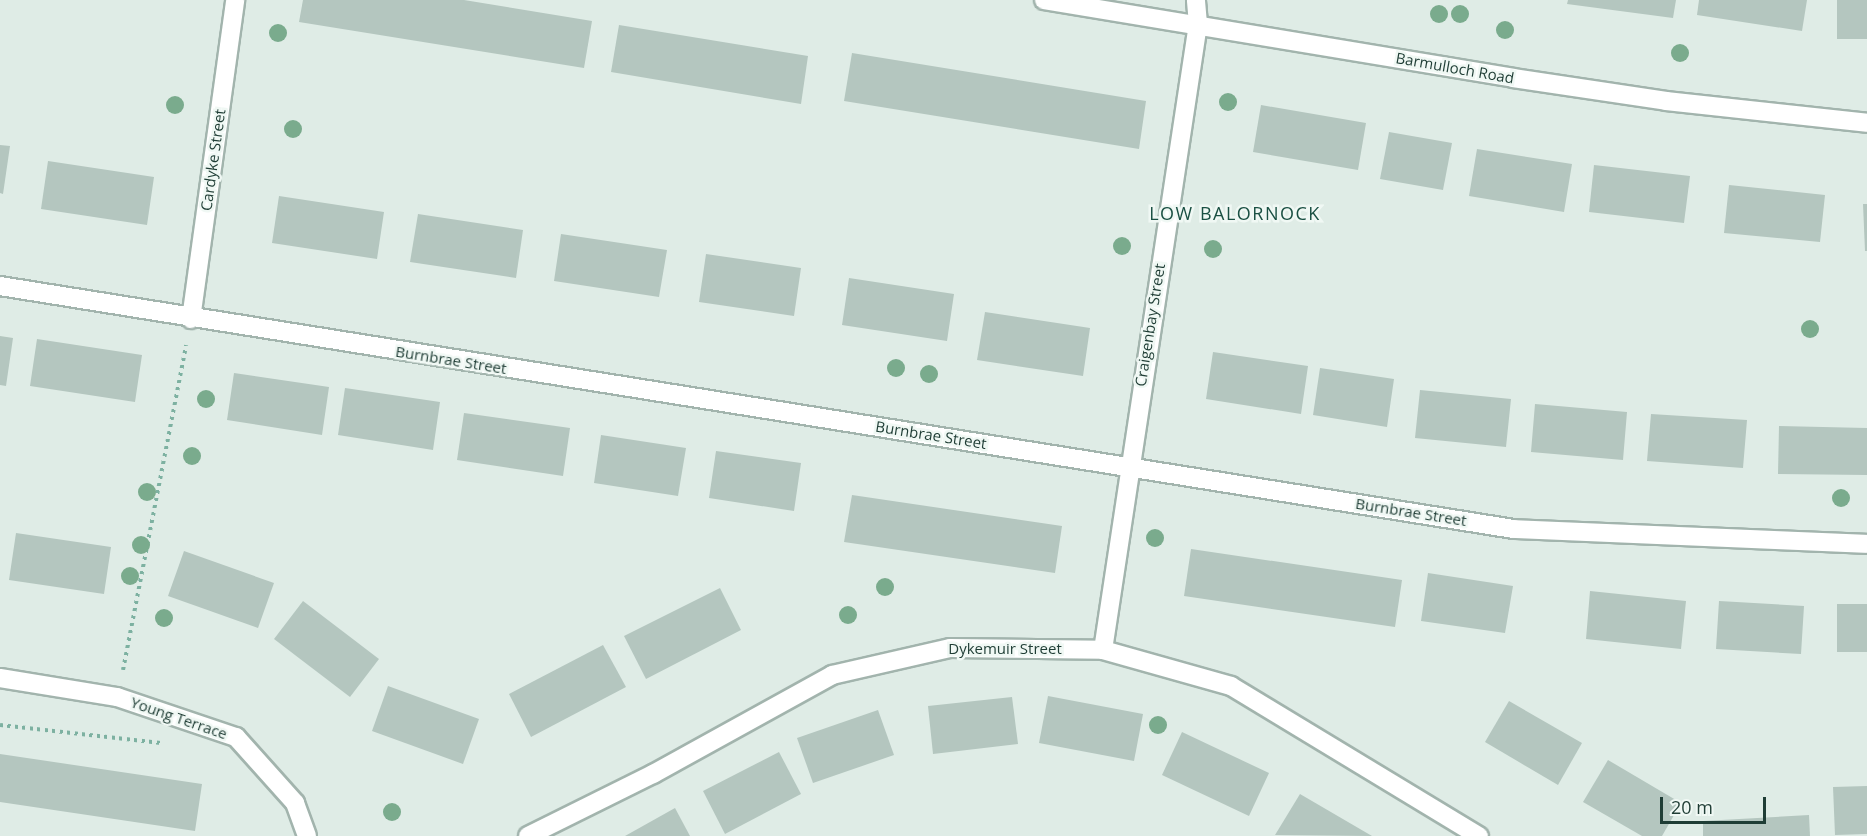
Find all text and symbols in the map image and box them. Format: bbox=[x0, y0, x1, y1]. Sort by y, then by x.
street label: Barmulloch Road bbox=[1394, 49, 1516, 87]
street label: Cardyke Street bbox=[197, 108, 229, 212]
district label: LOW BALORNOCK bbox=[1149, 202, 1321, 224]
street label: Craigenbay Street bbox=[1131, 262, 1169, 388]
street label: Burnbrae Street bbox=[394, 342, 508, 378]
street label: Burnbrae Street bbox=[874, 417, 988, 453]
street label: Burnbrae Street bbox=[1354, 494, 1468, 530]
street label: Dykemuir Street bbox=[948, 640, 1062, 658]
street label: Young Terrace bbox=[128, 693, 230, 743]
scale bar bbox=[1663, 785, 1770, 823]
text: 20 m bbox=[1671, 795, 1713, 819]

